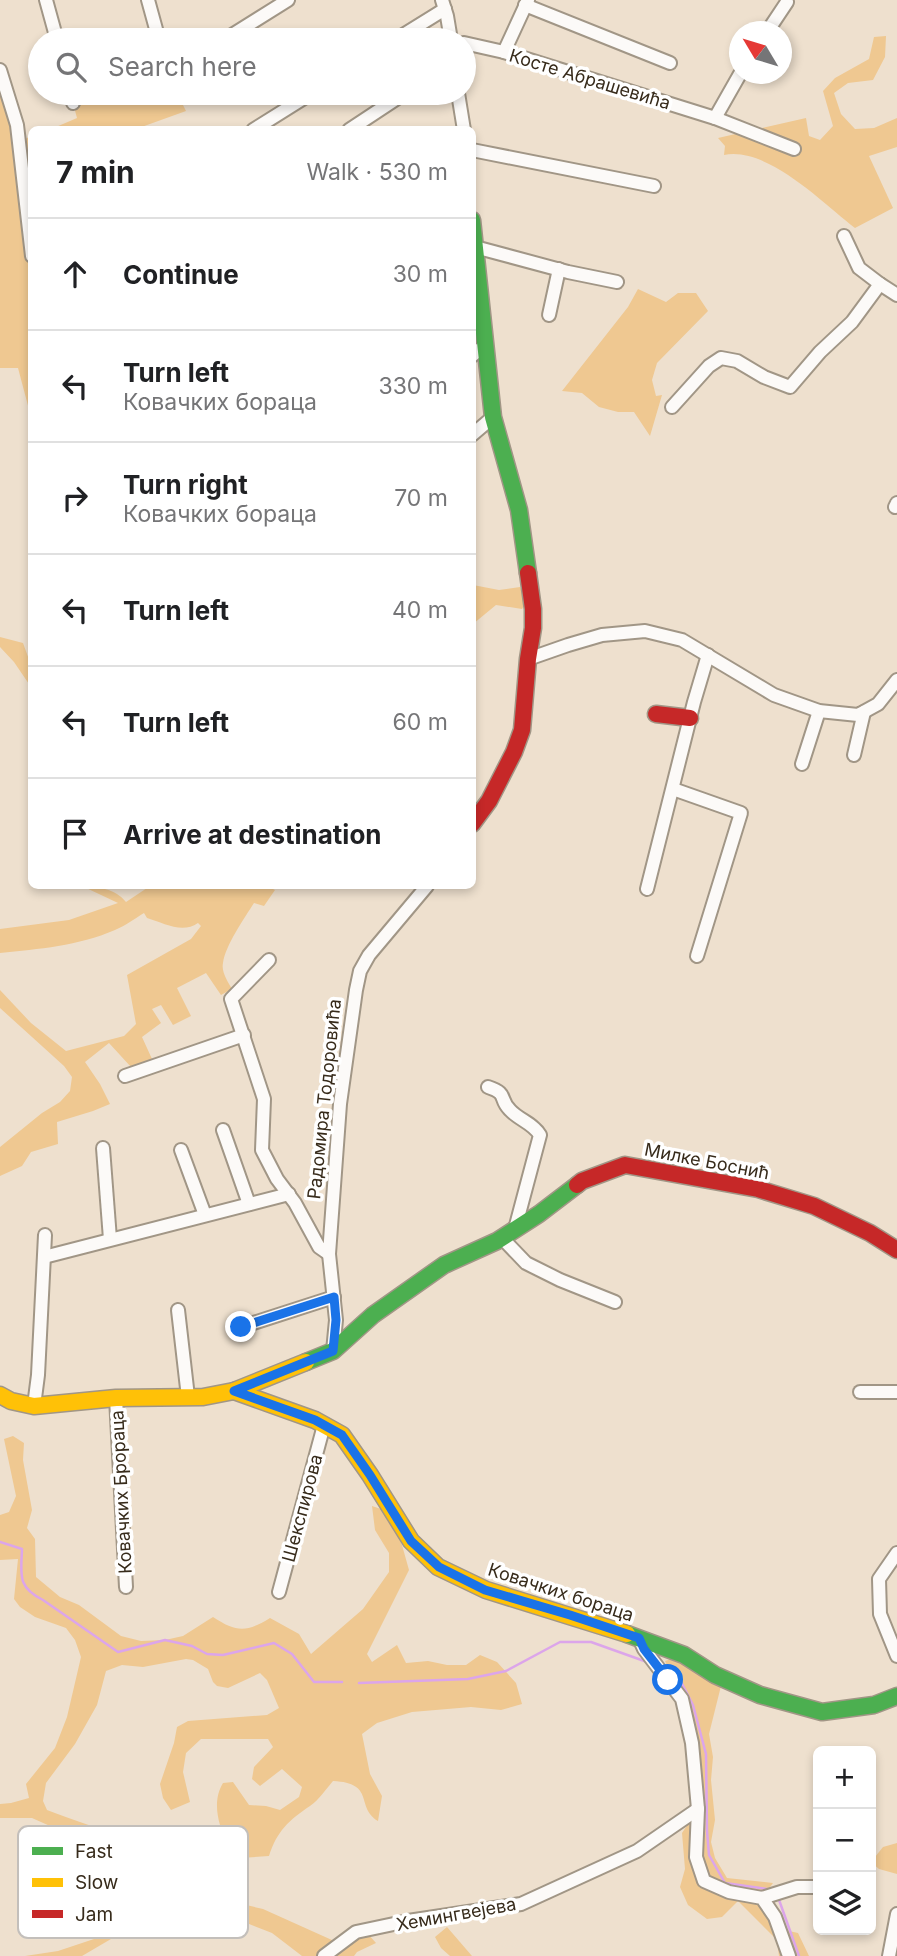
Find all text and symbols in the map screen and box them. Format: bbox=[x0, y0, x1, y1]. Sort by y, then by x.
north arrow bbox=[729, 21, 792, 84]
search box bbox=[28, 28, 476, 105]
street label: Косте Абрашевића bbox=[507, 44, 673, 114]
icon: search bbox=[52, 48, 90, 86]
text: Search here bbox=[108, 51, 257, 82]
text: 7 min bbox=[56, 154, 135, 190]
text: Walk · 530 m bbox=[307, 158, 448, 186]
icon: ahead bbox=[56, 255, 94, 293]
text: Continue bbox=[123, 259, 239, 290]
text: 30 m bbox=[393, 260, 448, 288]
text: Turn left bbox=[123, 357, 229, 388]
icon: left bbox=[56, 367, 94, 405]
text: 330 m bbox=[378, 372, 448, 400]
text: Ковачких бораца bbox=[123, 388, 317, 416]
text: Turn right bbox=[123, 469, 248, 500]
icon: right bbox=[56, 479, 94, 517]
text: 70 m bbox=[394, 484, 448, 512]
text: Ковачких бораца bbox=[123, 500, 317, 528]
icon: left bbox=[56, 591, 94, 629]
text: Turn left bbox=[123, 595, 229, 626]
text: 40 m bbox=[392, 596, 448, 624]
icon: left bbox=[56, 703, 94, 741]
text: Turn left bbox=[123, 707, 229, 738]
text: 60 m bbox=[393, 708, 448, 736]
icon: arrive bbox=[56, 815, 94, 853]
text: Arrive at destination bbox=[123, 819, 382, 850]
street label: Радомира Тодоровића bbox=[303, 998, 345, 1200]
street label: Милке Боснић bbox=[643, 1139, 771, 1183]
route end bbox=[225, 1311, 256, 1342]
street label: Ковачких Брораца bbox=[106, 1410, 136, 1574]
street label: Шекспирова bbox=[278, 1452, 326, 1564]
street label: Ковачких бораца bbox=[486, 1559, 636, 1625]
route start bbox=[652, 1664, 683, 1695]
map controls bbox=[813, 1746, 876, 1935]
button: + bbox=[813, 1746, 876, 1809]
button: − bbox=[813, 1809, 876, 1872]
legend bbox=[18, 1826, 248, 1938]
text: Fast bbox=[75, 1840, 113, 1863]
text: Slow bbox=[75, 1871, 118, 1894]
button: layers bbox=[813, 1872, 876, 1935]
street label: Хемингвејева bbox=[394, 1893, 518, 1935]
text: Jam bbox=[75, 1903, 113, 1926]

